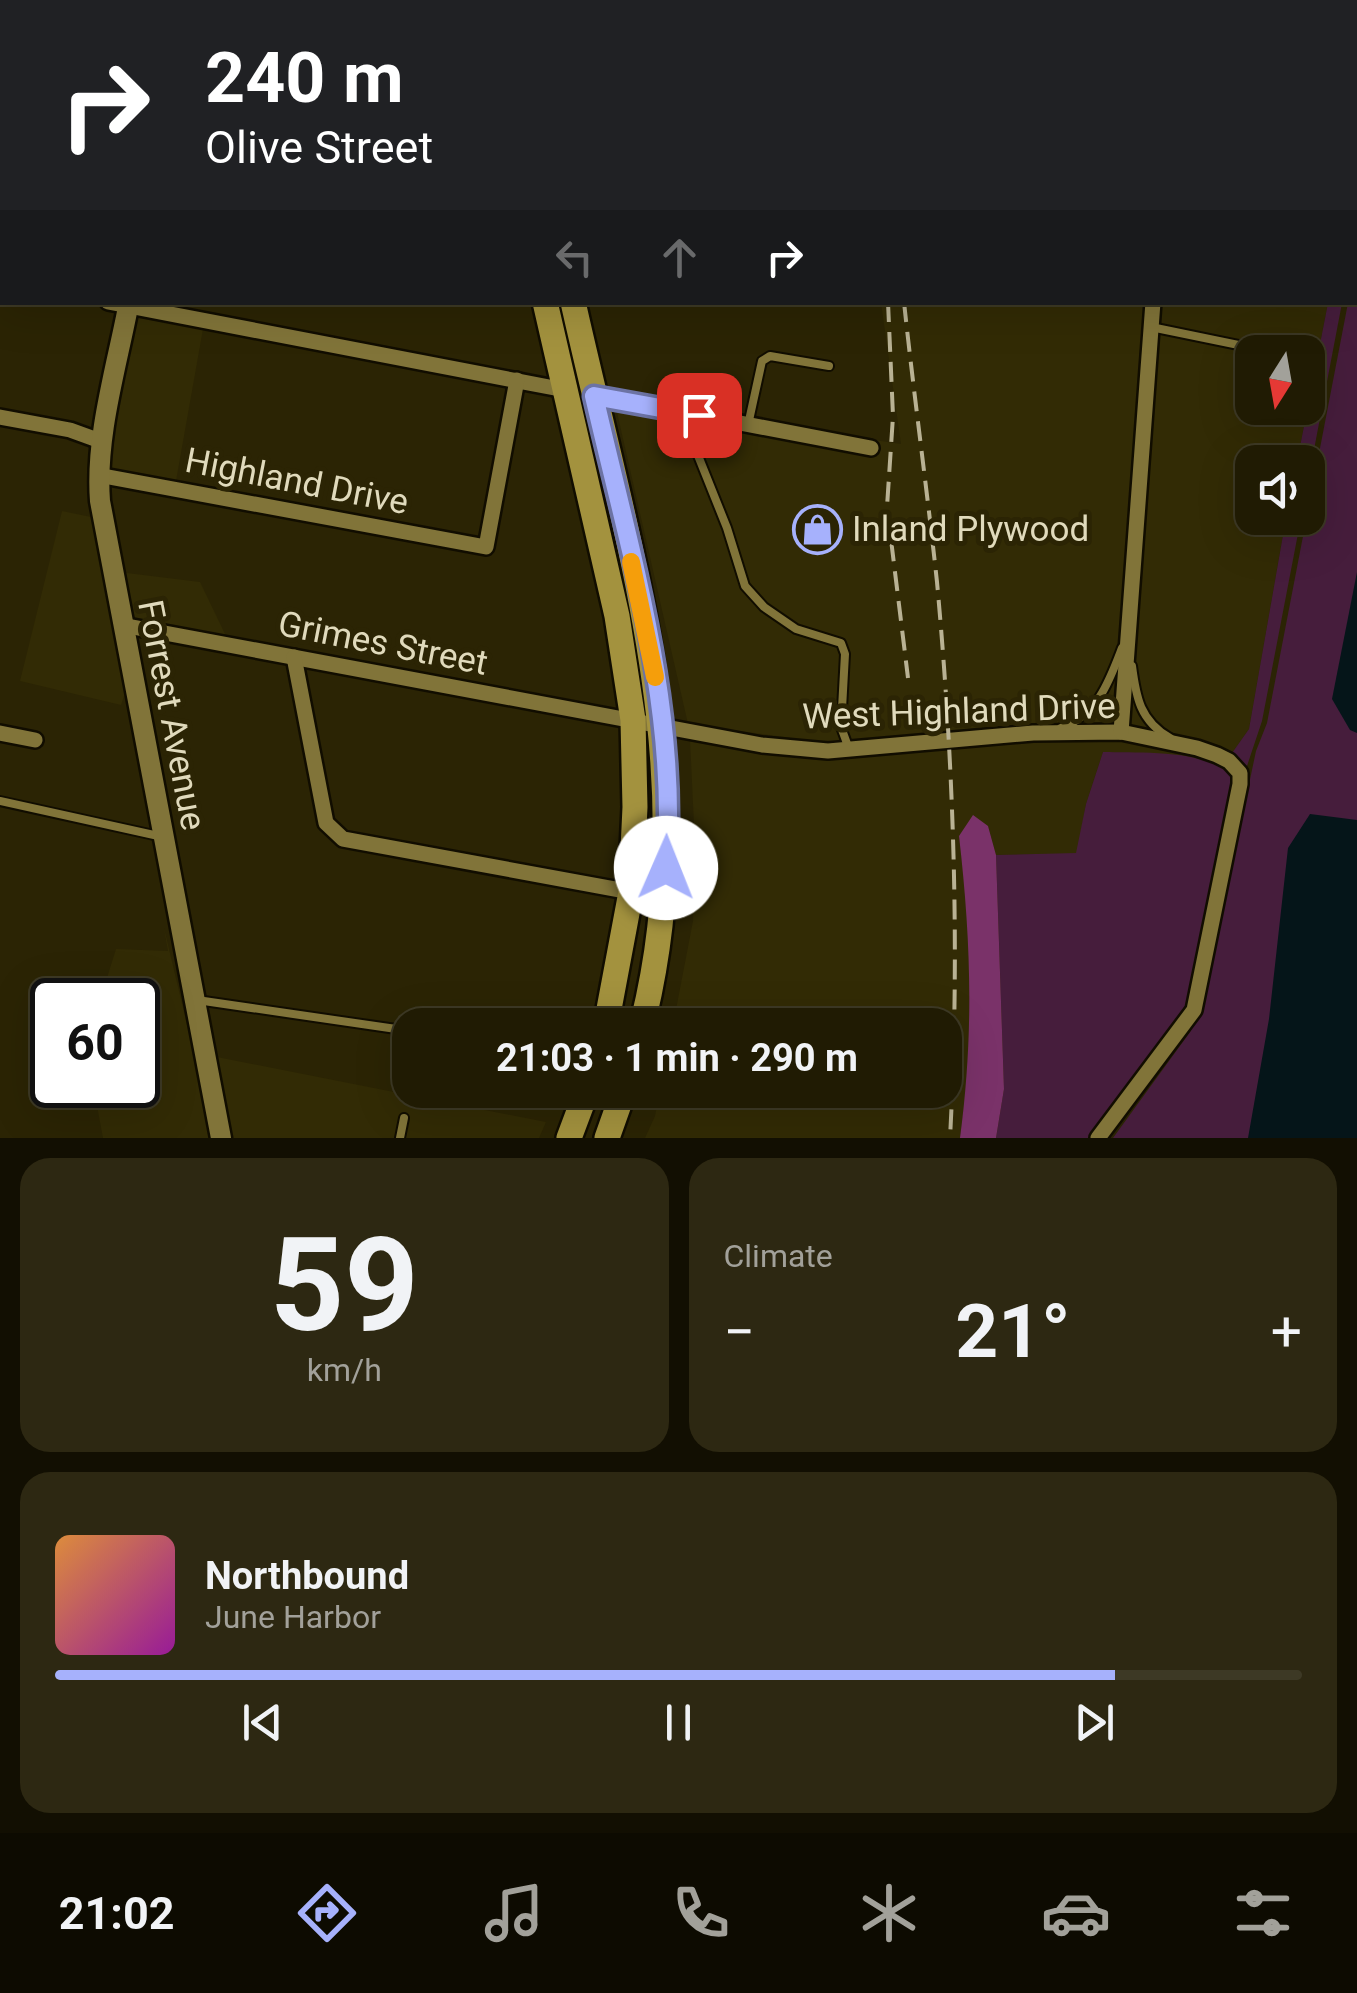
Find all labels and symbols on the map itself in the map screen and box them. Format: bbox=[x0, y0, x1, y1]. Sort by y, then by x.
north arrow bbox=[1235, 335, 1325, 425]
pin bbox=[657, 373, 742, 458]
street label: Highland Drive bbox=[182, 440, 412, 523]
shop icon: Inland Plywood bbox=[791, 503, 843, 555]
place label: Inland Plywood bbox=[852, 509, 1089, 550]
street label: Forrest Avenue bbox=[129, 597, 214, 834]
street label: Grimes Street bbox=[275, 603, 491, 684]
street label: West Highland Drive bbox=[802, 686, 1116, 737]
position arrow bbox=[614, 816, 718, 920]
speed limit sign: 60 bbox=[30, 978, 160, 1108]

